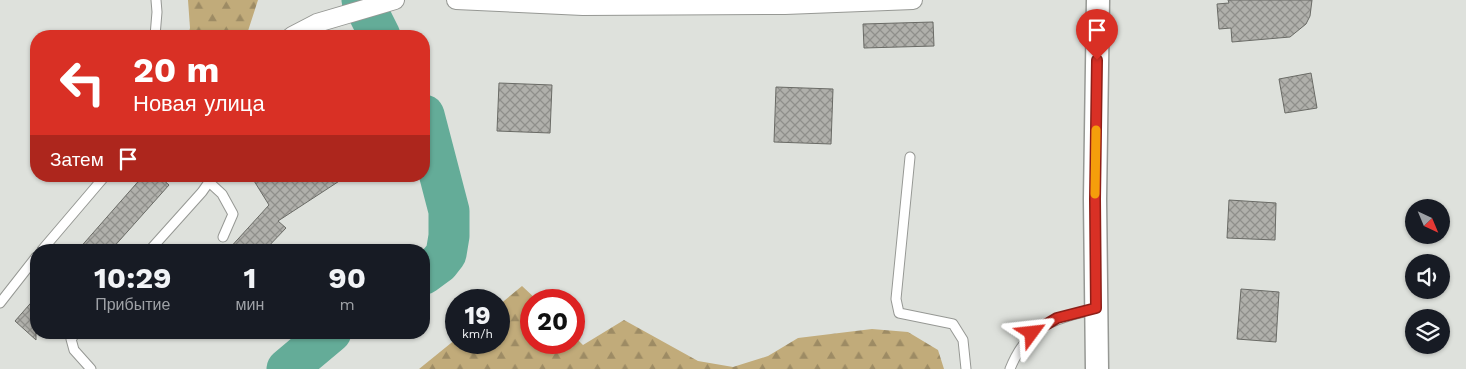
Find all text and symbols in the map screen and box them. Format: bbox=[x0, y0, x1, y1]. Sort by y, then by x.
pin bbox=[1076, 9, 1118, 60]
icon: arrive bbox=[1083, 16, 1111, 44]
text: 20 m bbox=[133, 49, 219, 91]
icon: left bbox=[50, 50, 115, 115]
text: Новая улица bbox=[133, 91, 265, 116]
icon: arrive bbox=[114, 145, 142, 173]
text: Затем bbox=[50, 148, 104, 171]
north arrow bbox=[1405, 199, 1450, 244]
map controls bbox=[1405, 199, 1450, 354]
button: sound bbox=[1405, 254, 1450, 299]
text: 10:29 bbox=[94, 260, 172, 295]
text: 1 bbox=[243, 260, 256, 295]
text: 90 bbox=[328, 260, 366, 295]
speed limit sign: 20 bbox=[520, 289, 585, 354]
text: Прибытие bbox=[95, 295, 170, 314]
text: мин bbox=[236, 295, 264, 314]
text: m bbox=[340, 295, 355, 314]
text: 19 bbox=[464, 301, 491, 330]
position arrow bbox=[1005, 306, 1057, 358]
button: layers bbox=[1405, 309, 1450, 354]
text: km/h bbox=[462, 327, 493, 341]

